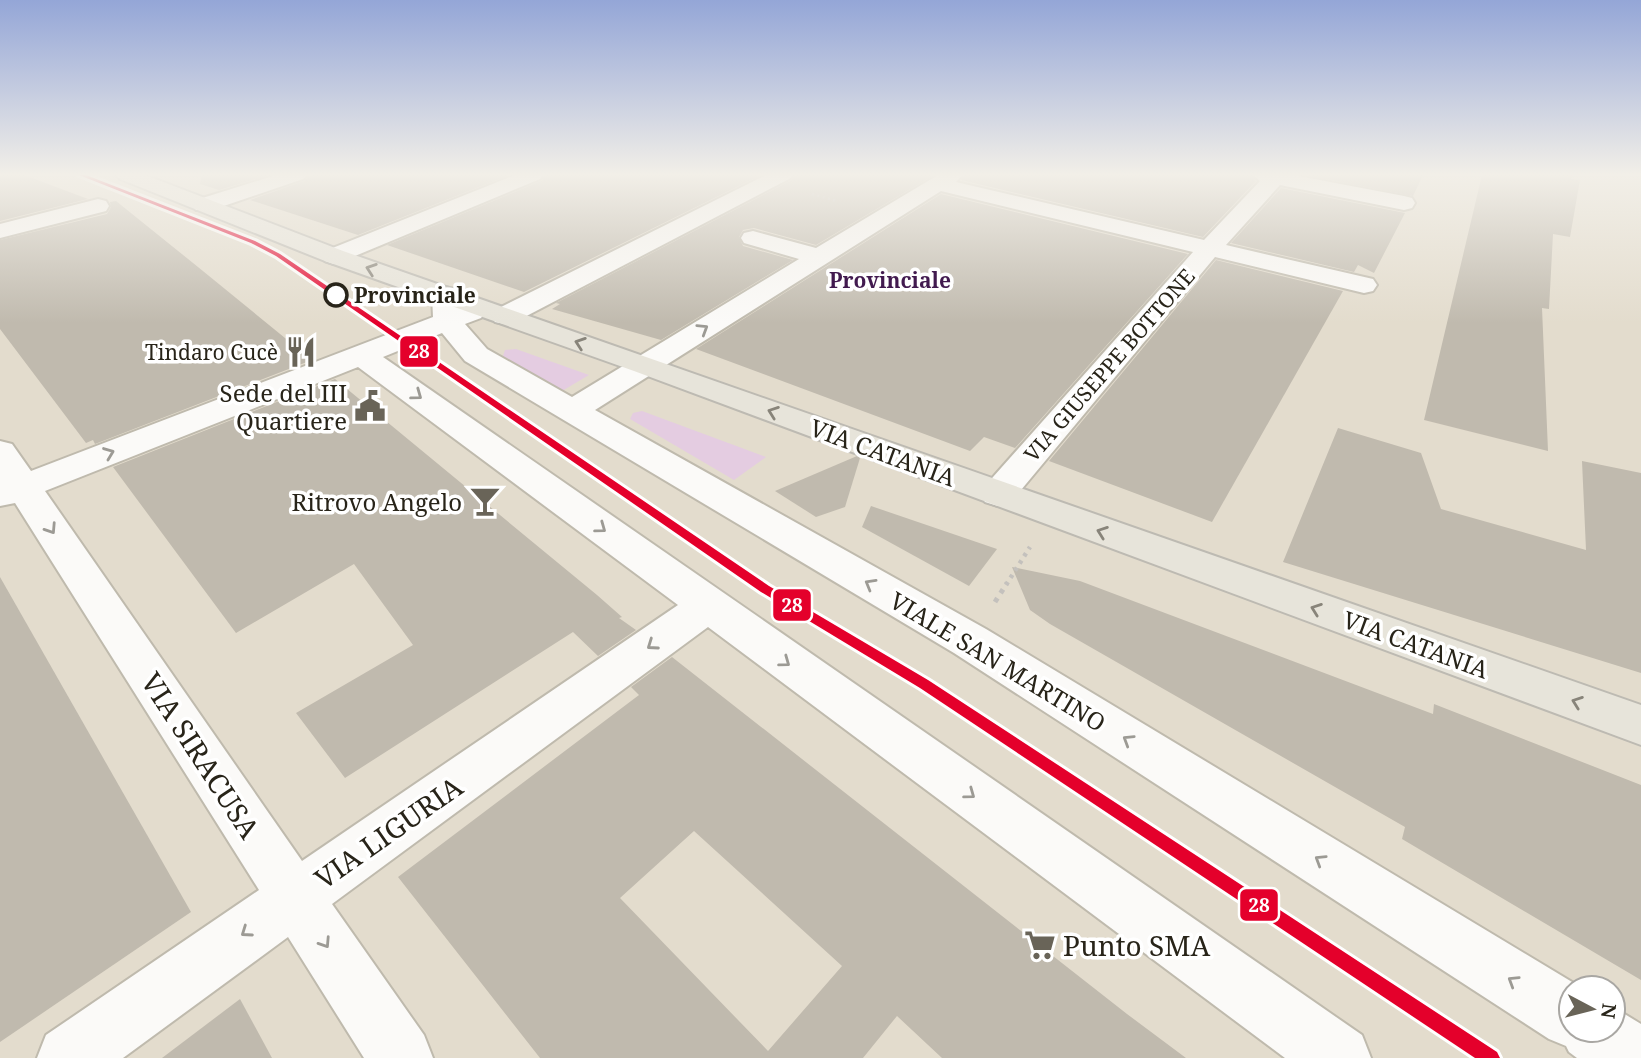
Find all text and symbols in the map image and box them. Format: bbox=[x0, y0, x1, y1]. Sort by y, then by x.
one-way arrow bbox=[365, 263, 377, 277]
street label: VIA GIUSEPPE BOTTONE bbox=[1017, 263, 1201, 467]
district label: Provinciale bbox=[829, 266, 951, 294]
place label: Provinciale bbox=[354, 281, 476, 309]
marker: Provinciale bbox=[324, 283, 348, 307]
one-way arrow bbox=[695, 325, 708, 338]
restaurant icon: Tindaro Cucè bbox=[284, 335, 318, 369]
line badge: 28 bbox=[399, 335, 439, 368]
one-way arrow bbox=[575, 337, 587, 351]
place label: Tindaro Cucè bbox=[145, 338, 278, 366]
text: 28 bbox=[408, 338, 430, 364]
place label: Sede del III Quartiere bbox=[220, 376, 347, 437]
one-way arrow bbox=[409, 386, 422, 399]
public building icon: Sede del III Quartiere bbox=[353, 389, 387, 423]
one-way arrow bbox=[768, 406, 780, 420]
street label: VIA CATANIA bbox=[806, 410, 960, 494]
one-way arrow bbox=[103, 448, 115, 462]
bar icon: Ritrovo Angelo bbox=[468, 484, 502, 518]
place label: Ritrovo Angelo bbox=[292, 485, 462, 518]
one-way arrow bbox=[593, 520, 606, 533]
one-way arrow bbox=[43, 521, 56, 534]
one-way arrow bbox=[1097, 526, 1109, 540]
one-way arrow bbox=[865, 579, 878, 592]
street label: VIALE SAN MARTINO bbox=[884, 583, 1112, 739]
line badge: 28 bbox=[772, 588, 812, 622]
text: 28 bbox=[781, 592, 803, 618]
street label: VIA CATANIA bbox=[1339, 602, 1493, 686]
one-way arrow bbox=[1311, 603, 1323, 617]
one-way arrow bbox=[647, 637, 660, 649]
one-way arrow bbox=[777, 653, 790, 666]
street label: VIA SIRACUSA bbox=[133, 665, 269, 846]
one-way arrow bbox=[1571, 696, 1583, 710]
one-way arrow bbox=[1122, 735, 1135, 748]
street label: VIA LIGURIA bbox=[307, 767, 470, 897]
one-way arrow bbox=[962, 786, 975, 798]
one-way arrow bbox=[1315, 856, 1328, 869]
line badge: 28 bbox=[1239, 888, 1279, 922]
text: 28 bbox=[1248, 892, 1270, 918]
one-way arrow bbox=[241, 924, 254, 937]
place label: Punto SMA bbox=[1063, 926, 1211, 964]
supermarket icon: Punto SMA bbox=[1023, 928, 1057, 962]
one-way arrow bbox=[317, 935, 330, 948]
north arrow bbox=[1557, 974, 1627, 1044]
one-way arrow bbox=[1508, 977, 1521, 990]
text: N bbox=[1595, 1002, 1623, 1020]

